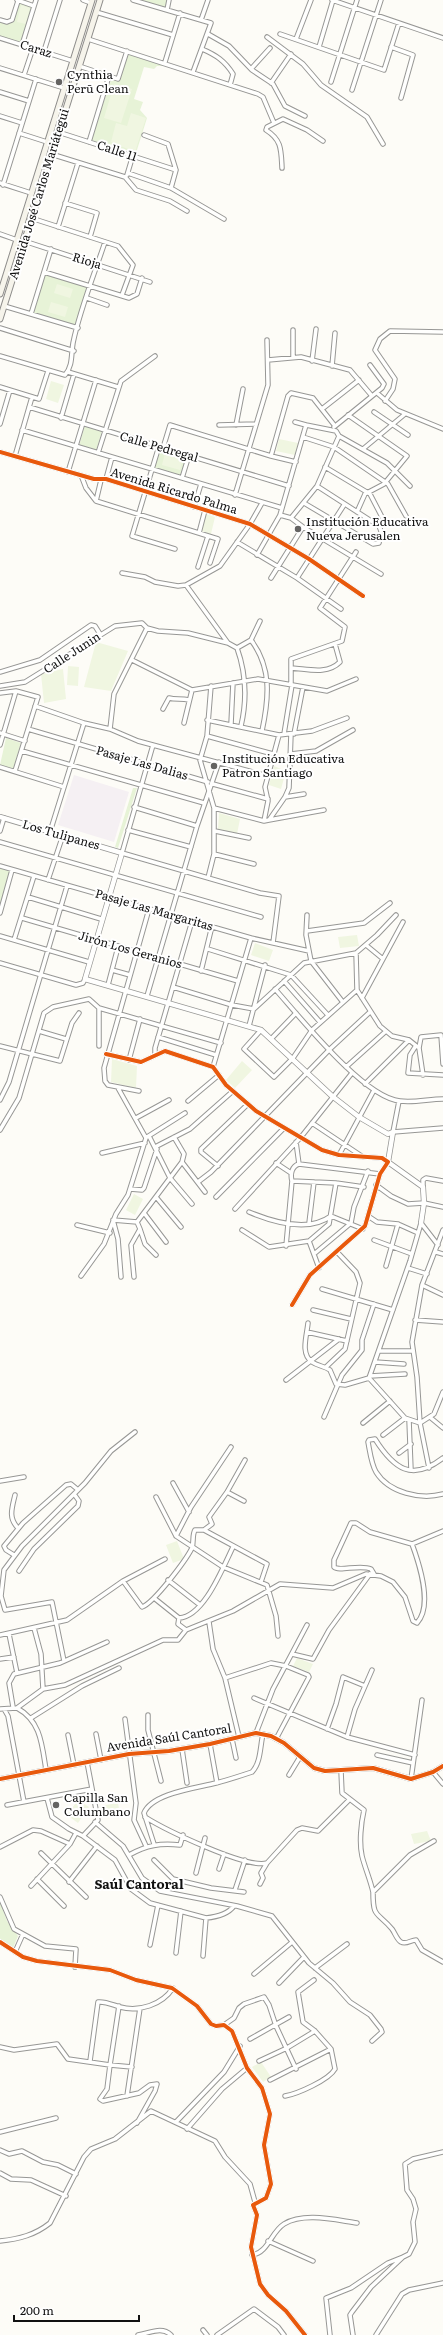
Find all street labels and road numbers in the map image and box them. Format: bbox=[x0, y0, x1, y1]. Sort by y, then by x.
street label: Caraz bbox=[18, 35, 55, 61]
street label: Avenida José Carlos Mariátegui bbox=[3, 106, 73, 281]
street label: Calle 11 bbox=[95, 135, 140, 165]
street label: Rioja bbox=[70, 247, 105, 273]
street label: Calle Pedregal bbox=[118, 426, 201, 466]
street label: Avenida Ricardo Palma bbox=[109, 462, 240, 518]
street label: Calle Junin bbox=[39, 627, 104, 677]
street label: Pasaje Las Dalias bbox=[94, 740, 191, 784]
street label: Los Tulipanes bbox=[21, 814, 103, 854]
street label: Pasaje Las Margaritas bbox=[93, 884, 216, 935]
street label: Jirón Los Geranios bbox=[76, 926, 185, 973]
street label: Avenida Saúl Cantoral bbox=[105, 1718, 233, 1756]

